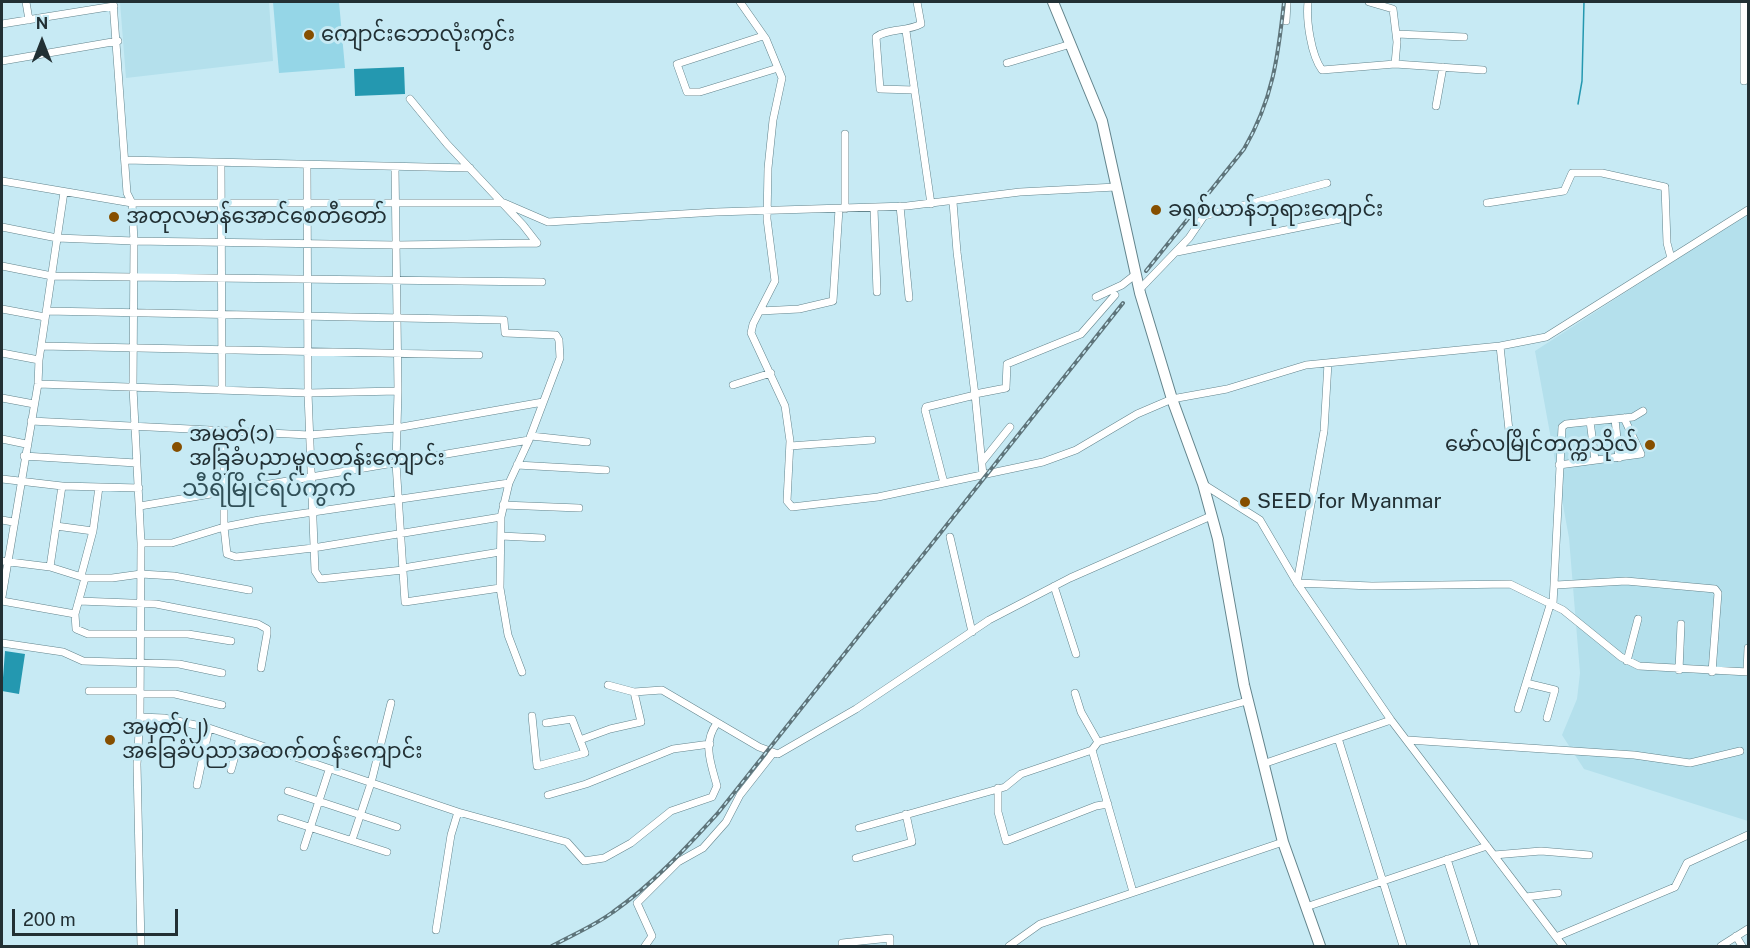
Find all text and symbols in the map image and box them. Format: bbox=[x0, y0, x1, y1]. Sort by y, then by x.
north arrow bbox=[12, 12, 72, 72]
text: N bbox=[36, 14, 48, 33]
place label: ကျောင်းဘောလုံးကွင်း bbox=[321, 22, 515, 48]
marker: ကျောင်းဘောလုံးကွင်း bbox=[302, 28, 316, 42]
place label: ခရစ်ယာန်ဘုရားကျောင်း bbox=[1168, 197, 1383, 223]
marker: ခရစ်ယာန်ဘုရားကျောင်း bbox=[1149, 203, 1163, 217]
place label: အတုလမာန်အောင်စေတီတော် bbox=[126, 204, 387, 230]
marker: အတုလမာန်အောင်စေတီတော် bbox=[107, 210, 121, 224]
place label: အမှတ်(၁) အခြခံပညာမူလတန်းကျောင်း bbox=[189, 422, 445, 472]
place label: မော်လမြိုင်တက္ကသိုလ် bbox=[1445, 432, 1638, 458]
marker: မော်လမြိုင်တက္ကသိုလ် bbox=[1643, 438, 1657, 452]
marker: အမှတ်(၁) အခြခံပညာမူလတန်းကျောင်း bbox=[170, 440, 184, 454]
district label: သီရိမြိုင်ရပ်ကွက် bbox=[182, 475, 356, 503]
place label: SEED for Myanmar bbox=[1257, 489, 1442, 515]
marker: SEED for Myanmar bbox=[1238, 495, 1252, 509]
place label: အမှတ်(၂) အခြေခံပညာအထက်တန်းကျောင်း bbox=[122, 715, 423, 765]
marker: အမှတ်(၂) အခြေခံပညာအထက်တန်းကျောင်း bbox=[103, 733, 117, 747]
scale bar bbox=[15, 897, 182, 935]
text: 200 m bbox=[23, 909, 76, 930]

